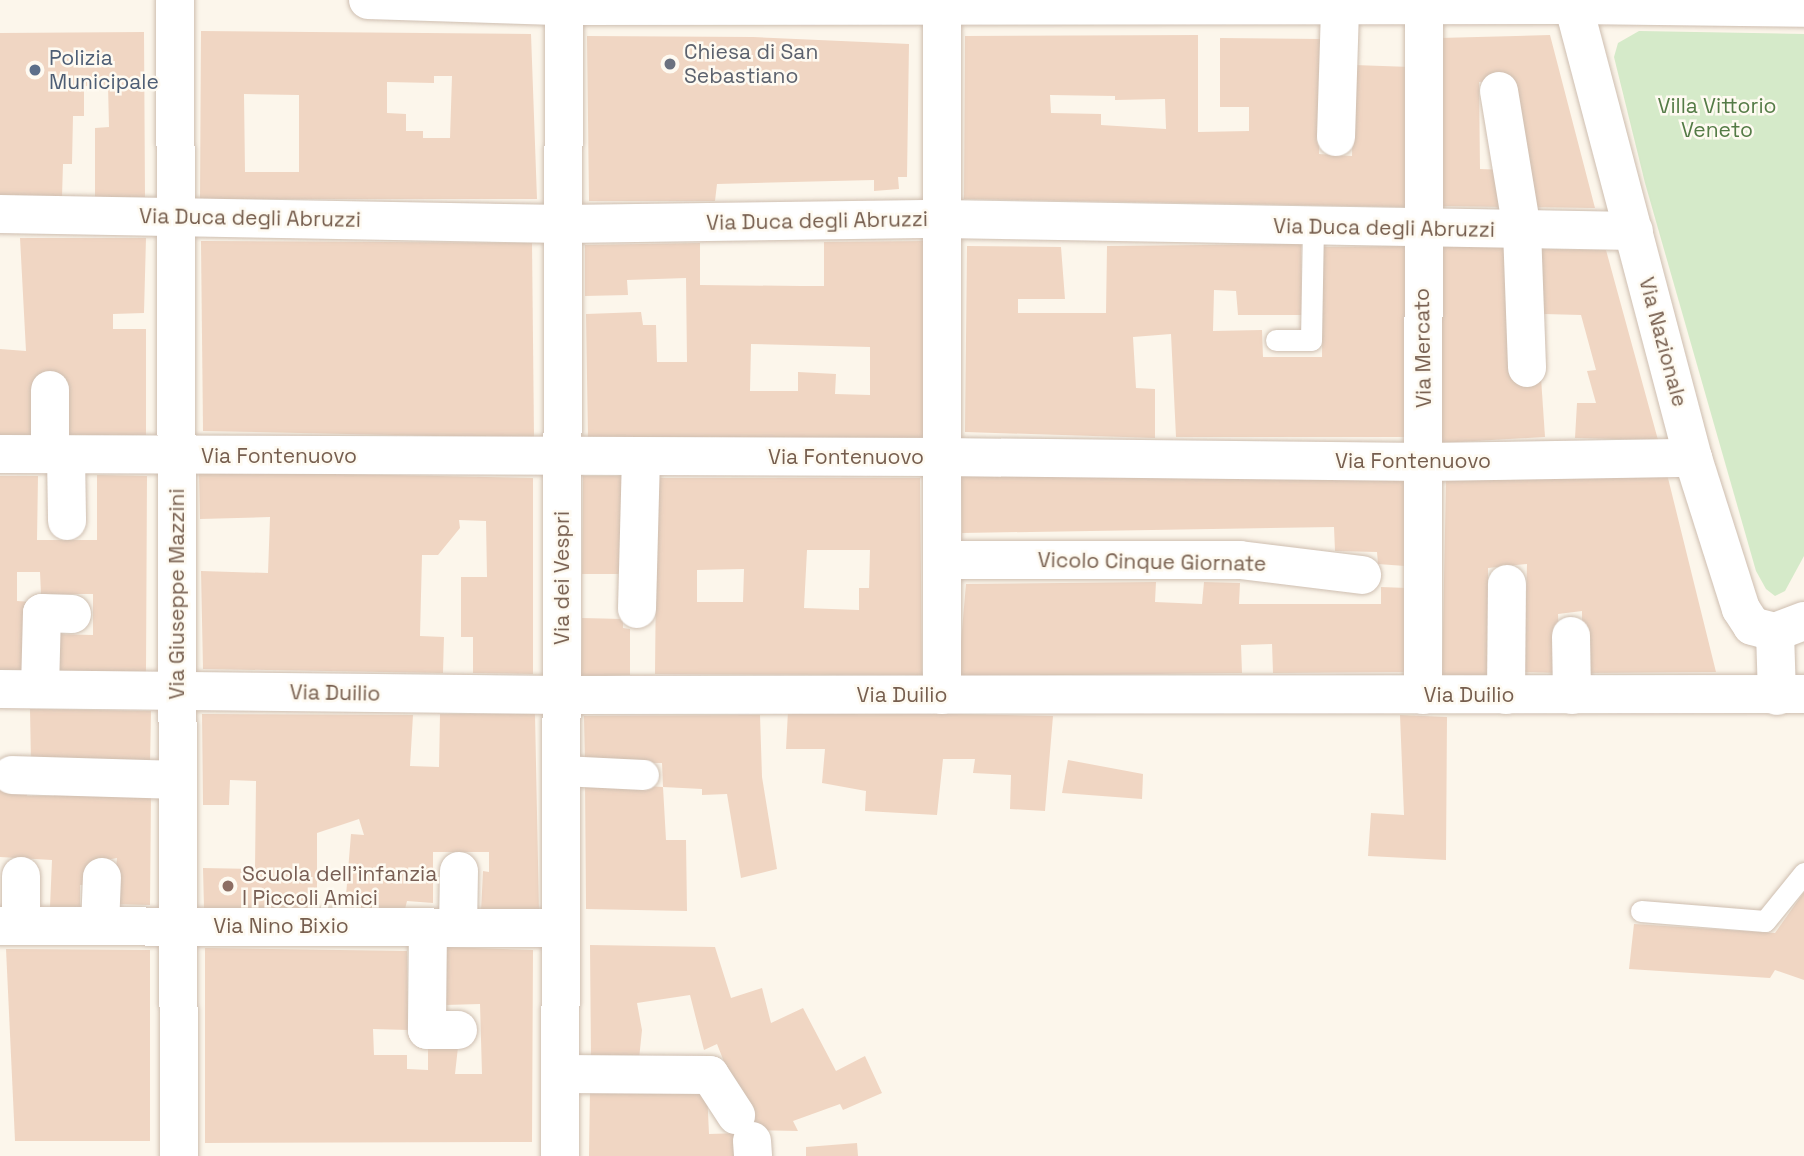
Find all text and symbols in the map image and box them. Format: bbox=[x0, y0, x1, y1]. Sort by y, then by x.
place label: Chiesa di San Sebastiano bbox=[684, 39, 818, 89]
place label: Polizia Municipale bbox=[49, 45, 159, 95]
marker: Chiesa di San Sebastiano bbox=[662, 56, 678, 72]
marker: Polizia Municipale bbox=[27, 62, 43, 78]
park label: Villa Vittorio Veneto bbox=[1657, 93, 1777, 143]
street label: Via Duca degli Abruzzi bbox=[139, 203, 361, 233]
street label: Via Duca degli Abruzzi bbox=[706, 206, 928, 236]
street label: Via Duca degli Abruzzi bbox=[1273, 213, 1495, 243]
street label: Via Nazionale bbox=[1634, 274, 1692, 410]
street label: Via Mercato bbox=[1409, 288, 1437, 408]
street label: Via Fontenuovo bbox=[201, 443, 357, 469]
street label: Via Fontenuovo bbox=[768, 444, 924, 470]
street label: Via Fontenuovo bbox=[1335, 448, 1491, 474]
street label: Via Giuseppe Mazzini bbox=[164, 488, 190, 700]
street label: Via dei Vespri bbox=[549, 511, 575, 645]
street label: Vicolo Cinque Giornate bbox=[1037, 547, 1267, 577]
street label: Via Duilio bbox=[289, 680, 381, 706]
street label: Via Duilio bbox=[857, 682, 947, 708]
street label: Via Duilio bbox=[1424, 682, 1514, 708]
place label: Scuola dell'infanzia I Piccoli Amici bbox=[242, 861, 437, 911]
marker: Scuola dell'infanzia I Piccoli Amici bbox=[220, 878, 236, 894]
street label: Via Nino Bixio bbox=[213, 913, 349, 939]

